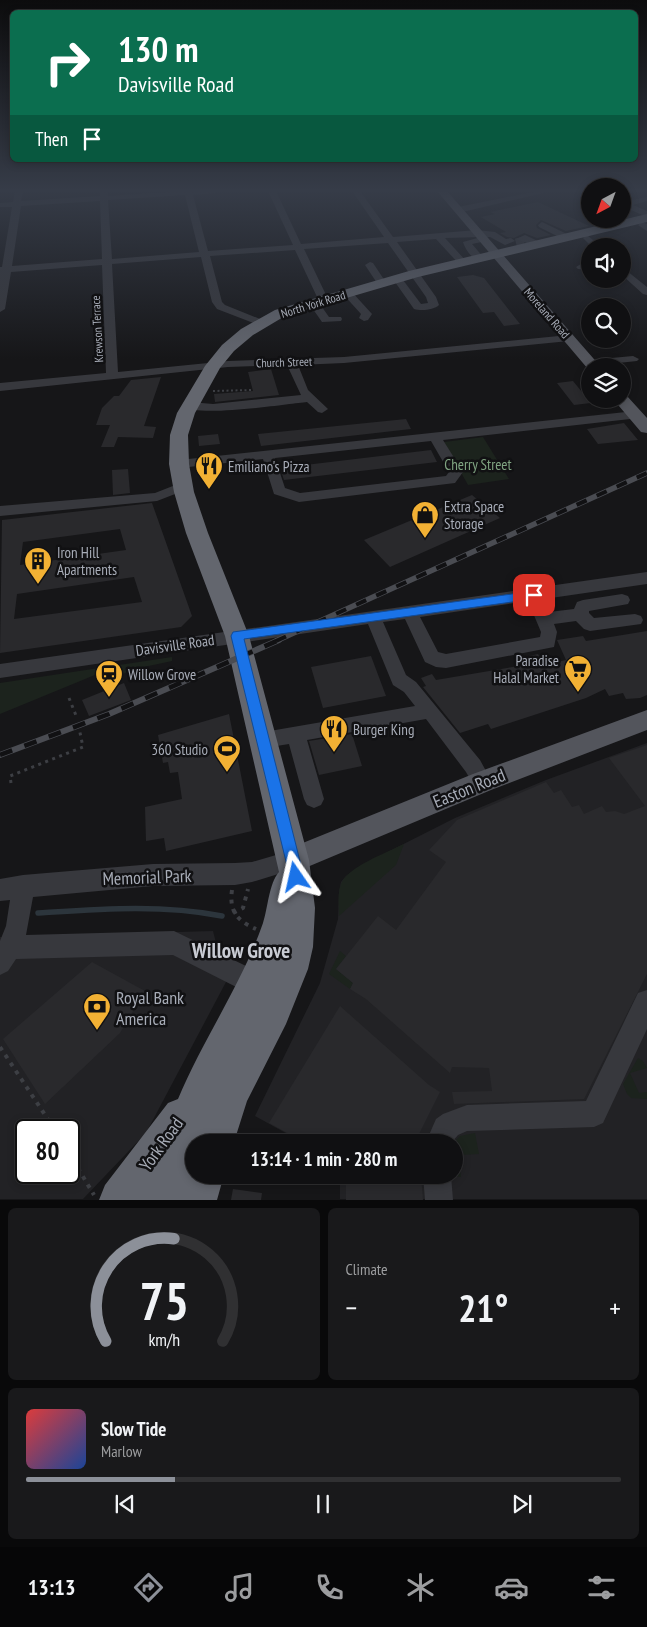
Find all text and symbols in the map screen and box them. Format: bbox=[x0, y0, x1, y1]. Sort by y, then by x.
text: 130 m bbox=[118, 26, 199, 72]
icon: right bbox=[35, 30, 100, 95]
text: Davisville Road bbox=[118, 70, 234, 98]
icon: arrive bbox=[78, 125, 106, 153]
text: Then bbox=[35, 127, 68, 151]
north arrow bbox=[581, 178, 631, 228]
map controls bbox=[581, 178, 631, 408]
button: sound bbox=[581, 238, 631, 288]
street label: Moreland Road bbox=[521, 285, 573, 341]
street label: North York Road bbox=[279, 287, 347, 321]
street label: Krewson Terrace bbox=[88, 295, 106, 363]
button: search bbox=[581, 298, 631, 348]
street label: Church Street bbox=[256, 353, 313, 370]
button: layers bbox=[581, 358, 631, 408]
restaurant icon: Emiliano's Pizza bbox=[194, 451, 224, 490]
park label: Cherry Street bbox=[444, 455, 512, 474]
place label: Emiliano's Pizza bbox=[228, 457, 310, 476]
place label: Extra Space Storage bbox=[444, 497, 504, 533]
shop icon: Extra Space Storage bbox=[410, 500, 440, 539]
place label: Iron Hill Apartments bbox=[57, 543, 117, 579]
building icon: Iron Hill Apartments bbox=[23, 546, 53, 585]
pin bbox=[513, 574, 555, 616]
icon: arrive bbox=[520, 581, 548, 609]
street label: Davisville Road bbox=[135, 630, 215, 660]
place label: Paradise Halal Market bbox=[493, 651, 559, 687]
supermarket icon: Paradise Halal Market bbox=[563, 654, 593, 693]
station icon: Willow Grove bbox=[94, 659, 124, 698]
place label: Willow Grove bbox=[128, 665, 196, 684]
restaurant icon: Burger King bbox=[319, 714, 349, 753]
place label: Burger King bbox=[353, 720, 414, 739]
sports icon: 360 Studio bbox=[212, 734, 242, 773]
place label: 360 Studio bbox=[151, 740, 208, 759]
street label: Easton Road bbox=[429, 763, 509, 813]
position arrow bbox=[269, 850, 321, 902]
street label: Memorial Park bbox=[102, 864, 192, 890]
district label: Willow Grove bbox=[191, 937, 290, 964]
place label: Royal Bank America bbox=[116, 986, 184, 1030]
bank icon: Royal Bank America bbox=[82, 992, 112, 1031]
street label: York Road bbox=[134, 1113, 188, 1175]
speed limit sign: 80 bbox=[15, 1119, 80, 1184]
text: 13:14 · 1 min · 280 m bbox=[251, 1147, 397, 1171]
text: Climate bbox=[346, 1259, 388, 1279]
text: 75 bbox=[139, 1267, 189, 1334]
text: 21° bbox=[458, 1283, 508, 1332]
text: − bbox=[346, 1289, 357, 1326]
text: + bbox=[609, 1289, 621, 1326]
text: km/h bbox=[148, 1328, 180, 1351]
text: Slow Tide bbox=[101, 1417, 166, 1441]
text: Marlow bbox=[101, 1441, 142, 1461]
icon: previous bbox=[111, 1490, 139, 1518]
icon: pause bbox=[309, 1490, 337, 1518]
icon: next bbox=[508, 1490, 536, 1518]
icon: directions bbox=[131, 1570, 166, 1605]
icon: music bbox=[222, 1570, 257, 1605]
icon: phone bbox=[312, 1570, 347, 1605]
icon: climate bbox=[403, 1570, 438, 1605]
icon: car bbox=[494, 1570, 529, 1605]
icon: filters bbox=[584, 1570, 619, 1605]
text: 13:13 bbox=[28, 1573, 75, 1601]

